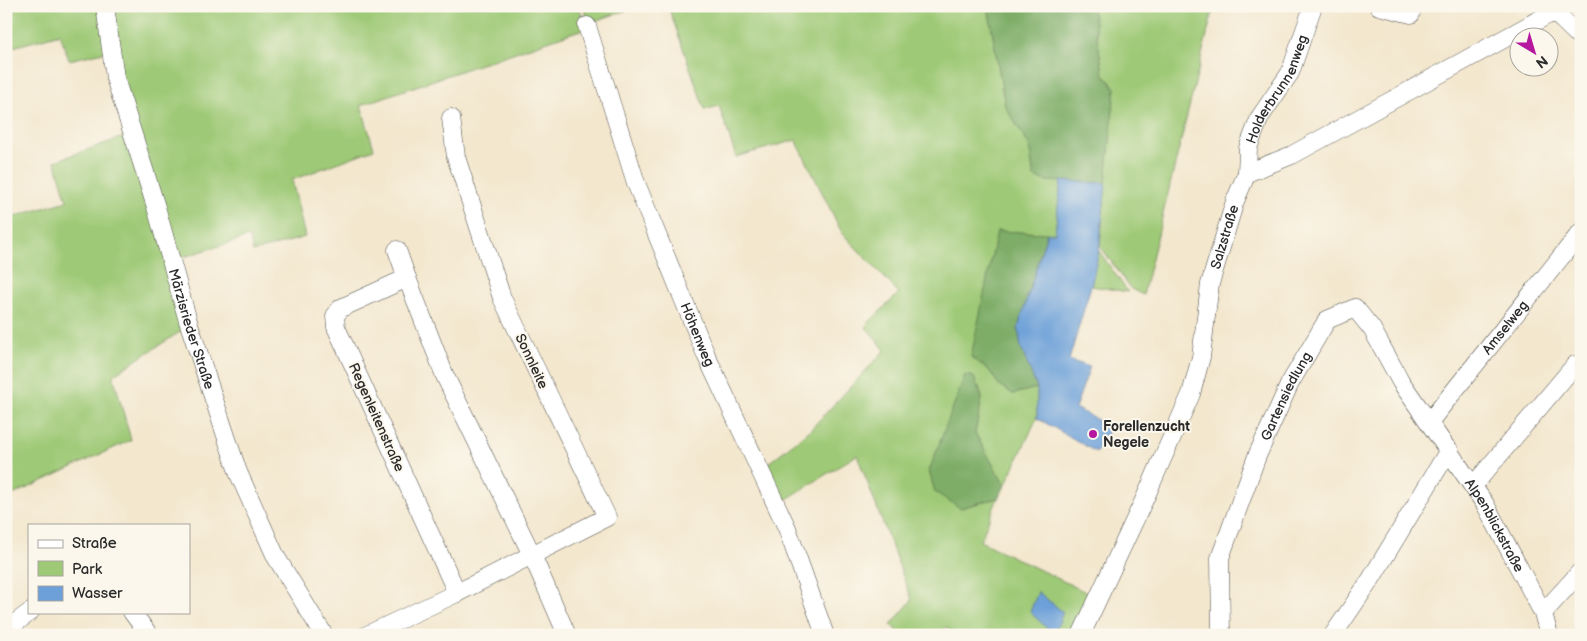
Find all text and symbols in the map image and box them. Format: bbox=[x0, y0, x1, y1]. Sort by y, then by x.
north arrow bbox=[1510, 28, 1560, 78]
street label: Holderbrunnenweg bbox=[1243, 33, 1311, 146]
text: N bbox=[1532, 52, 1551, 72]
street label: Salzstraße bbox=[1207, 203, 1242, 271]
street label: Märzisrieder Straße bbox=[165, 267, 218, 391]
street label: Amselweg bbox=[1479, 297, 1532, 358]
street label: Höhenweg bbox=[677, 300, 718, 369]
street label: Sonnleite bbox=[511, 331, 552, 392]
street label: Gartensiedlung bbox=[1257, 349, 1315, 443]
street label: Regenleitenstraße bbox=[345, 360, 408, 474]
place label: Forellenzucht Negele bbox=[1103, 418, 1190, 451]
marker: Forellenzucht Negele bbox=[1087, 428, 1099, 440]
street label: Alpenblickstraße bbox=[1461, 475, 1528, 575]
legend bbox=[28, 524, 190, 614]
text: Straße bbox=[72, 534, 117, 553]
text: Park bbox=[72, 560, 103, 579]
text: Wasser bbox=[72, 584, 123, 603]

